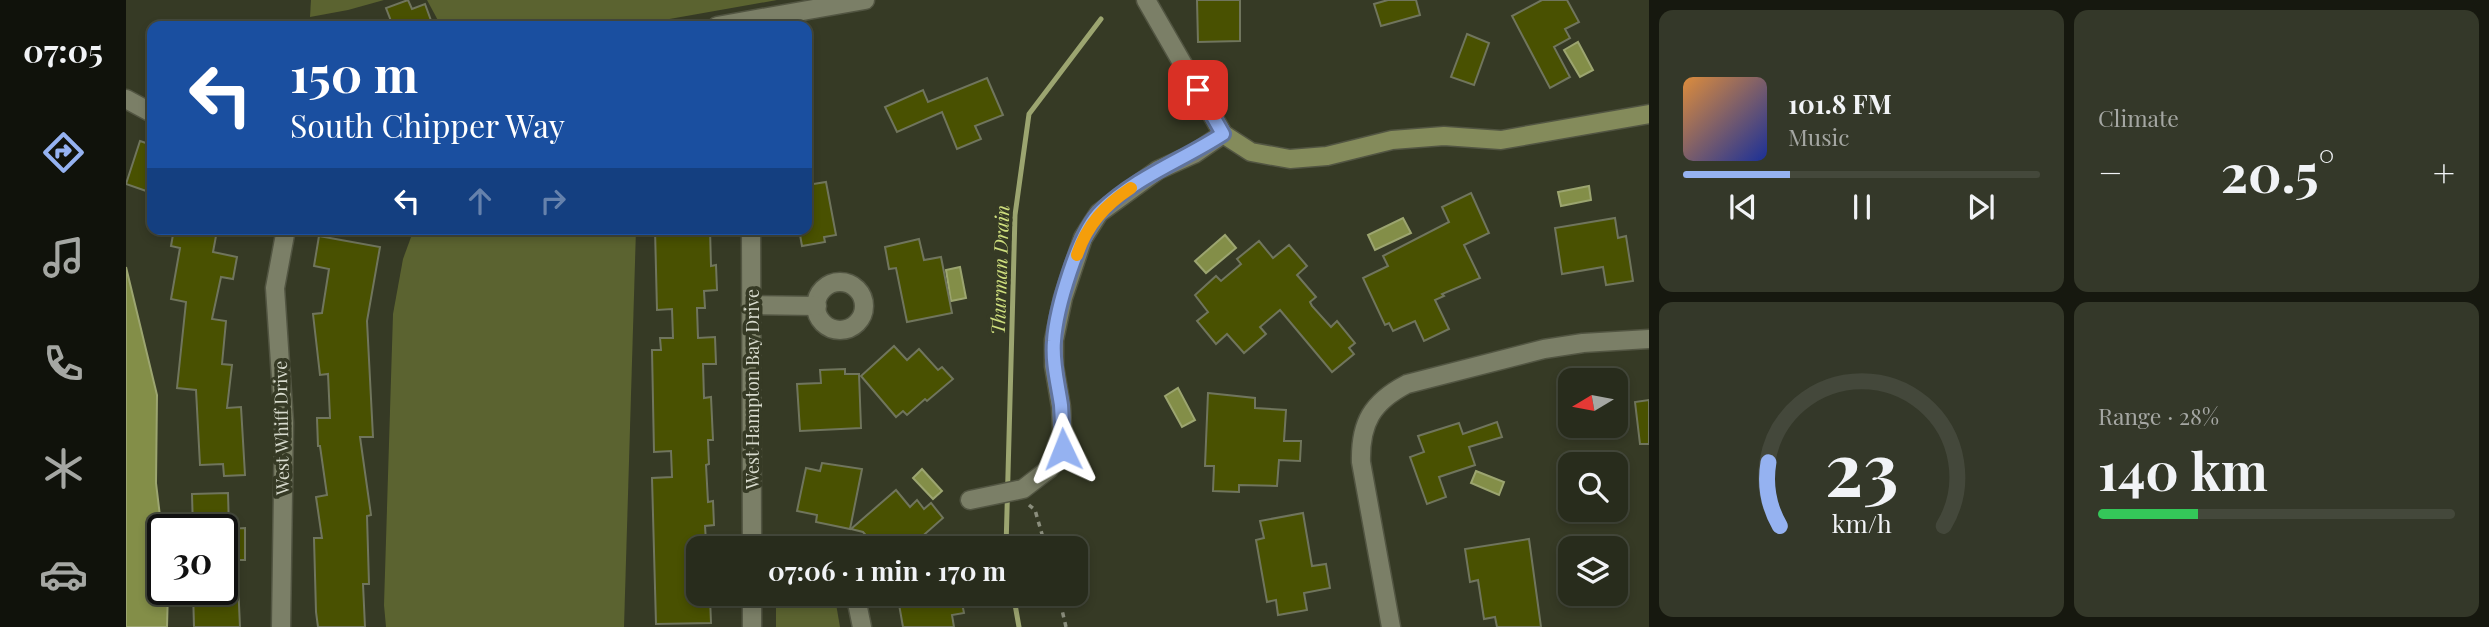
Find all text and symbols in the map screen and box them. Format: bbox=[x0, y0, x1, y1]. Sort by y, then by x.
text: 07:05 bbox=[23, 28, 103, 71]
text: 150 m bbox=[290, 40, 418, 105]
icon: left bbox=[175, 49, 266, 140]
pin bbox=[1168, 60, 1228, 120]
icon: arrive bbox=[1179, 71, 1217, 109]
text: 101.8 FM bbox=[1788, 86, 1892, 121]
text: Climate bbox=[2098, 102, 2179, 133]
text: South Chipper Way bbox=[290, 103, 565, 146]
text: Music bbox=[1788, 121, 1849, 152]
icon: directions bbox=[39, 128, 88, 177]
text: 20.5° bbox=[2221, 137, 2335, 206]
text: − bbox=[2098, 146, 2123, 197]
text: + bbox=[2433, 146, 2455, 197]
icon: left bbox=[388, 182, 426, 220]
icon: ahead bbox=[461, 182, 499, 220]
icon: right bbox=[534, 182, 572, 220]
icon: previous bbox=[1724, 188, 1762, 226]
icon: pause bbox=[1843, 188, 1881, 226]
icon: next bbox=[1962, 188, 2000, 226]
water label: Thurman Drain bbox=[984, 205, 1014, 335]
icon: music bbox=[39, 233, 88, 282]
street label: West Hampton Bay Drive bbox=[740, 289, 764, 490]
icon: phone bbox=[39, 339, 88, 388]
street label: West Whiff Drive bbox=[268, 361, 294, 496]
north arrow bbox=[1558, 368, 1628, 438]
map controls bbox=[1558, 368, 1628, 606]
text: Range · 28% bbox=[2098, 400, 2219, 431]
position arrow bbox=[1026, 412, 1100, 486]
text: 23 bbox=[1825, 417, 1898, 514]
text: 140 km bbox=[2098, 435, 2268, 504]
icon: climate bbox=[39, 444, 88, 493]
button: search bbox=[1558, 452, 1628, 522]
text: km/h bbox=[1832, 505, 1892, 538]
speed limit sign: 30 bbox=[147, 514, 238, 605]
button: layers bbox=[1558, 536, 1628, 606]
icon: car bbox=[39, 550, 88, 599]
text: 07:06 · 1 min · 170 m bbox=[768, 553, 1006, 588]

